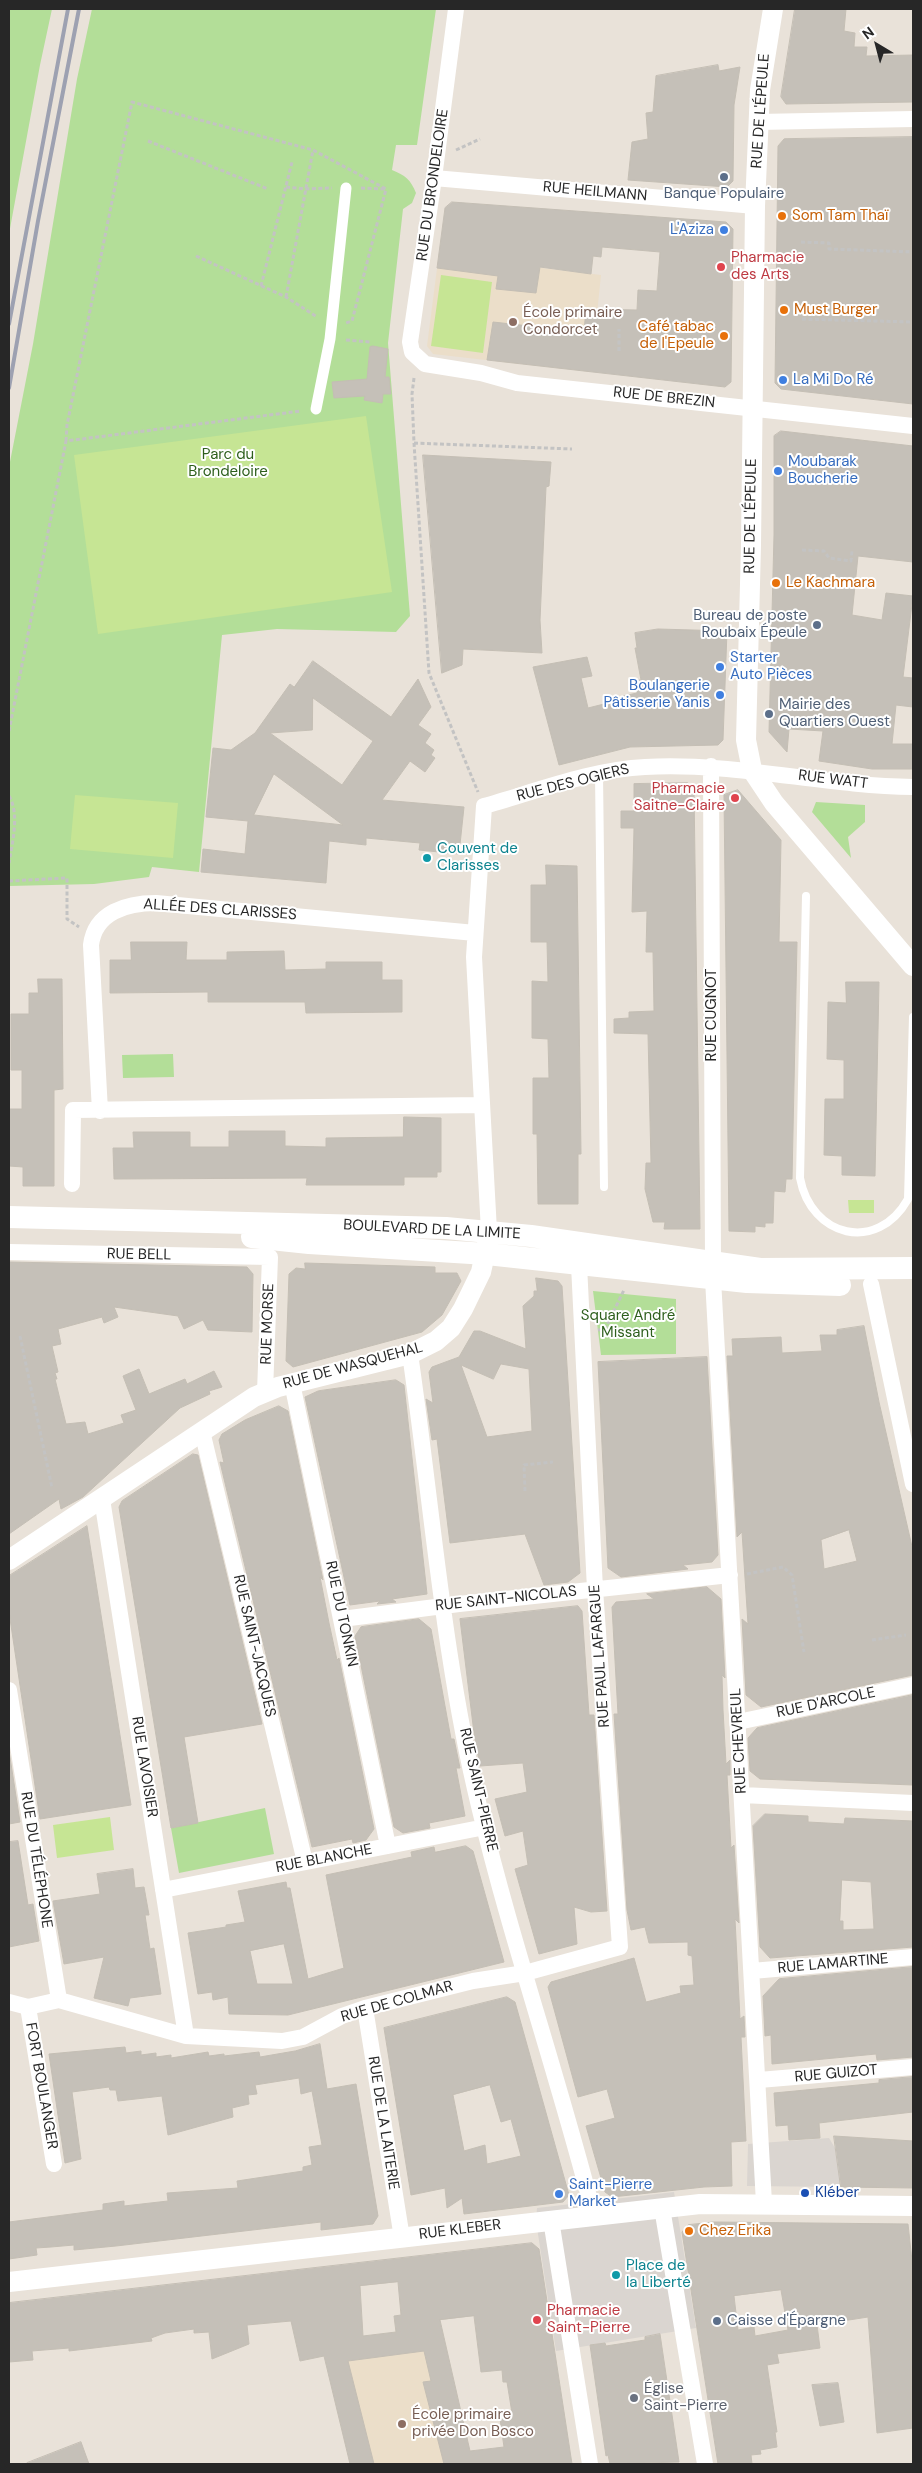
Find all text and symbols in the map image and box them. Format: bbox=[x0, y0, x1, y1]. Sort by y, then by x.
north arrow bbox=[852, 20, 902, 70]
text: N bbox=[858, 23, 877, 43]
street label: RUE DE L'ÉPEULE bbox=[748, 53, 774, 169]
street label: RUE DU BRONDELOIRE bbox=[413, 108, 453, 262]
marker: Banque Populaire bbox=[718, 171, 730, 183]
street label: RUE HEILMANN bbox=[542, 178, 648, 206]
place label: Banque Populaire bbox=[664, 185, 784, 203]
place label: Som Tam Thaï bbox=[792, 207, 888, 225]
marker: Som Tam Thaï bbox=[776, 210, 788, 222]
place label: L'Aziza bbox=[670, 221, 714, 239]
marker: L'Aziza bbox=[718, 224, 730, 236]
place label: Pharmacie des Arts bbox=[731, 249, 804, 284]
marker: Pharmacie des Arts bbox=[715, 261, 727, 273]
place label: Must Burger bbox=[794, 301, 877, 319]
place label: École primaire Condorcet bbox=[523, 304, 622, 339]
marker: Must Burger bbox=[778, 304, 790, 316]
marker: École primaire Condorcet bbox=[507, 316, 519, 328]
place label: Café tabac de l'Epeule bbox=[638, 318, 714, 353]
marker: Café tabac de l'Epeule bbox=[718, 330, 730, 342]
place label: La Mi Do Ré bbox=[793, 371, 873, 389]
marker: La Mi Do Ré bbox=[777, 374, 789, 386]
street label: RUE DE BREZIN bbox=[612, 384, 716, 412]
park label: Parc du Brondeloire bbox=[188, 446, 268, 481]
place label: Moubarak Boucherie bbox=[788, 453, 858, 488]
street label: RUE DE L'ÉPEULE bbox=[741, 458, 761, 574]
marker: Moubarak Boucherie bbox=[772, 465, 784, 477]
place label: Le Kachmara bbox=[786, 574, 875, 592]
marker: Le Kachmara bbox=[770, 577, 782, 589]
place label: Bureau de poste Roubaix Épeule bbox=[693, 607, 807, 642]
marker: Bureau de poste Roubaix Épeule bbox=[811, 619, 823, 631]
place label: Starter Auto Pièces bbox=[730, 649, 812, 684]
marker: Starter Auto Pièces bbox=[714, 661, 726, 673]
place label: Boulangerie Pâtisserie Yanis bbox=[603, 677, 710, 712]
marker: Boulangerie Pâtisserie Yanis bbox=[714, 689, 726, 701]
place label: Mairie des Quartiers Ouest bbox=[779, 696, 890, 731]
marker: Mairie des Quartiers Ouest bbox=[763, 708, 775, 720]
street label: RUE DES OGIERS bbox=[515, 760, 631, 806]
street label: RUE WATT bbox=[797, 767, 869, 793]
place label: Pharmacie Saitne-Claire bbox=[634, 780, 725, 815]
marker: Pharmacie Saitne-Claire bbox=[729, 792, 741, 804]
place label: Couvent de Clarisses bbox=[437, 840, 518, 875]
marker: Couvent de Clarisses bbox=[421, 852, 433, 864]
street label: ALLÉE DES CLARISSES bbox=[143, 896, 297, 924]
street label: RUE CUGNOT bbox=[703, 969, 721, 1061]
street label: BOULEVARD DE LA LIMITE bbox=[343, 1216, 521, 1244]
street label: RUE BELL bbox=[107, 1245, 171, 1265]
street label: RUE MORSE bbox=[258, 1283, 278, 1365]
park label: Square André Missant bbox=[581, 1307, 675, 1342]
street label: RUE DE WASQUEHAL bbox=[281, 1339, 425, 1393]
street label: RUE DU TONKIN bbox=[321, 1559, 361, 1669]
street label: RUE SAINT-JACQUES bbox=[229, 1573, 279, 1719]
street label: RUE SAINT-NICOLAS bbox=[434, 1583, 578, 1615]
street label: RUE PAUL LAFARGUE bbox=[586, 1584, 614, 1728]
street label: RUE D'ARCOLE bbox=[775, 1684, 877, 1722]
street label: RUE CHEVREUL bbox=[727, 1688, 751, 1794]
street label: RUE LAVOISIER bbox=[127, 1715, 161, 1819]
street label: RUE SAINT-PIERRE bbox=[455, 1726, 501, 1854]
street label: RUE DU TÉLÉPHONE bbox=[16, 1790, 56, 1930]
street label: RUE BLANCHE bbox=[274, 1841, 374, 1877]
street label: RUE LAMARTINE bbox=[777, 1950, 889, 1978]
street label: RUE DE COLMAR bbox=[339, 1977, 455, 2027]
street label: FORT BOULANGER bbox=[21, 2021, 61, 2151]
street label: RUE DE LA LAITERIE bbox=[364, 2055, 402, 2191]
street label: RUE GUIZOT bbox=[794, 2061, 878, 2087]
place label: Saint-Pierre Market bbox=[569, 2176, 652, 2211]
place label: Kléber bbox=[815, 2184, 859, 2202]
marker: Kléber bbox=[799, 2187, 811, 2199]
marker: Saint-Pierre Market bbox=[553, 2188, 565, 2200]
street label: RUE KLEBER bbox=[418, 2216, 502, 2244]
place label: Chez Erika bbox=[699, 2222, 771, 2240]
marker: Chez Erika bbox=[683, 2225, 695, 2237]
place label: Place de la Liberté bbox=[626, 2257, 691, 2292]
marker: Place de la Liberté bbox=[610, 2269, 622, 2281]
place label: Pharmacie Saint-Pierre bbox=[547, 2302, 630, 2337]
place label: Caisse d'Épargne bbox=[727, 2312, 846, 2330]
marker: Pharmacie Saint-Pierre bbox=[531, 2314, 543, 2326]
marker: Caisse d'Épargne bbox=[711, 2315, 723, 2327]
place label: Église Saint-Pierre bbox=[644, 2380, 727, 2415]
marker: Église Saint-Pierre bbox=[628, 2392, 640, 2404]
place label: École primaire privée Don Bosco bbox=[412, 2406, 534, 2441]
marker: École primaire privée Don Bosco bbox=[396, 2418, 408, 2430]

